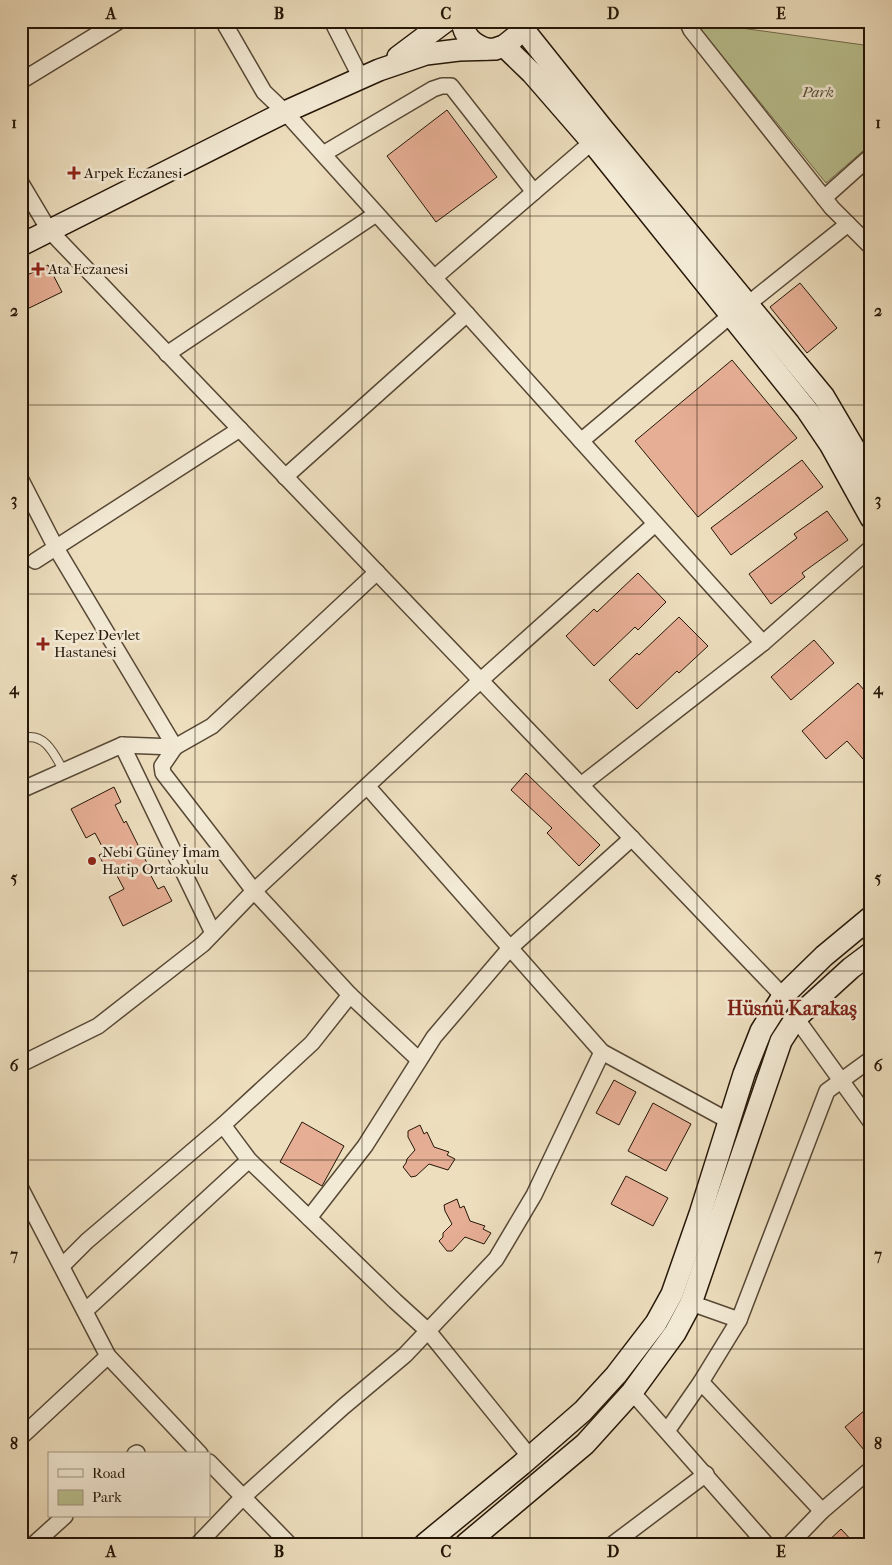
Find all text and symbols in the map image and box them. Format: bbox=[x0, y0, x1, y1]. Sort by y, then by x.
text: A bbox=[105, 4, 117, 23]
text: B bbox=[274, 4, 284, 23]
text: C bbox=[441, 4, 452, 23]
text: D bbox=[607, 4, 619, 23]
text: E bbox=[776, 4, 786, 23]
park label: Park bbox=[801, 83, 834, 101]
text: 1 bbox=[11, 113, 17, 132]
text: 1 bbox=[875, 113, 881, 132]
place label: Arpek Eczanesi bbox=[83, 164, 183, 182]
marker: Arpek Eczanesi bbox=[68, 167, 80, 179]
place label: Ata Eczanesi bbox=[47, 260, 129, 278]
marker: Ata Eczanesi bbox=[32, 263, 44, 275]
text: 2 bbox=[10, 301, 18, 320]
text: 2 bbox=[874, 301, 882, 320]
text: 3 bbox=[11, 490, 17, 510]
text: 3 bbox=[875, 490, 881, 510]
place label: Kepez Devlet Hastanesi bbox=[54, 626, 141, 661]
marker: Kepez Devlet Hastanesi bbox=[36, 637, 50, 651]
text: 4 bbox=[8, 679, 20, 699]
text: 4 bbox=[872, 679, 884, 699]
place label: Nebi Güney İmam Hatip Ortaokulu bbox=[102, 843, 220, 878]
marker: Nebi Güney İmam Hatip Ortaokulu bbox=[86, 855, 98, 867]
text: 5 bbox=[11, 868, 18, 887]
text: 5 bbox=[875, 868, 882, 887]
district label: Hüsnü Karakaş bbox=[727, 997, 858, 1021]
text: 6 bbox=[10, 1056, 19, 1075]
text: 6 bbox=[874, 1056, 883, 1075]
text: 7 bbox=[9, 1245, 18, 1264]
text: 7 bbox=[873, 1245, 882, 1264]
text: 8 bbox=[10, 1434, 18, 1453]
text: 8 bbox=[874, 1434, 882, 1453]
legend bbox=[48, 1452, 210, 1518]
text: Road bbox=[92, 1464, 126, 1482]
text: Park bbox=[92, 1488, 122, 1506]
text: A bbox=[105, 1542, 117, 1561]
text: B bbox=[274, 1542, 284, 1561]
text: C bbox=[441, 1542, 452, 1561]
text: D bbox=[607, 1542, 619, 1561]
text: E bbox=[776, 1542, 786, 1561]

